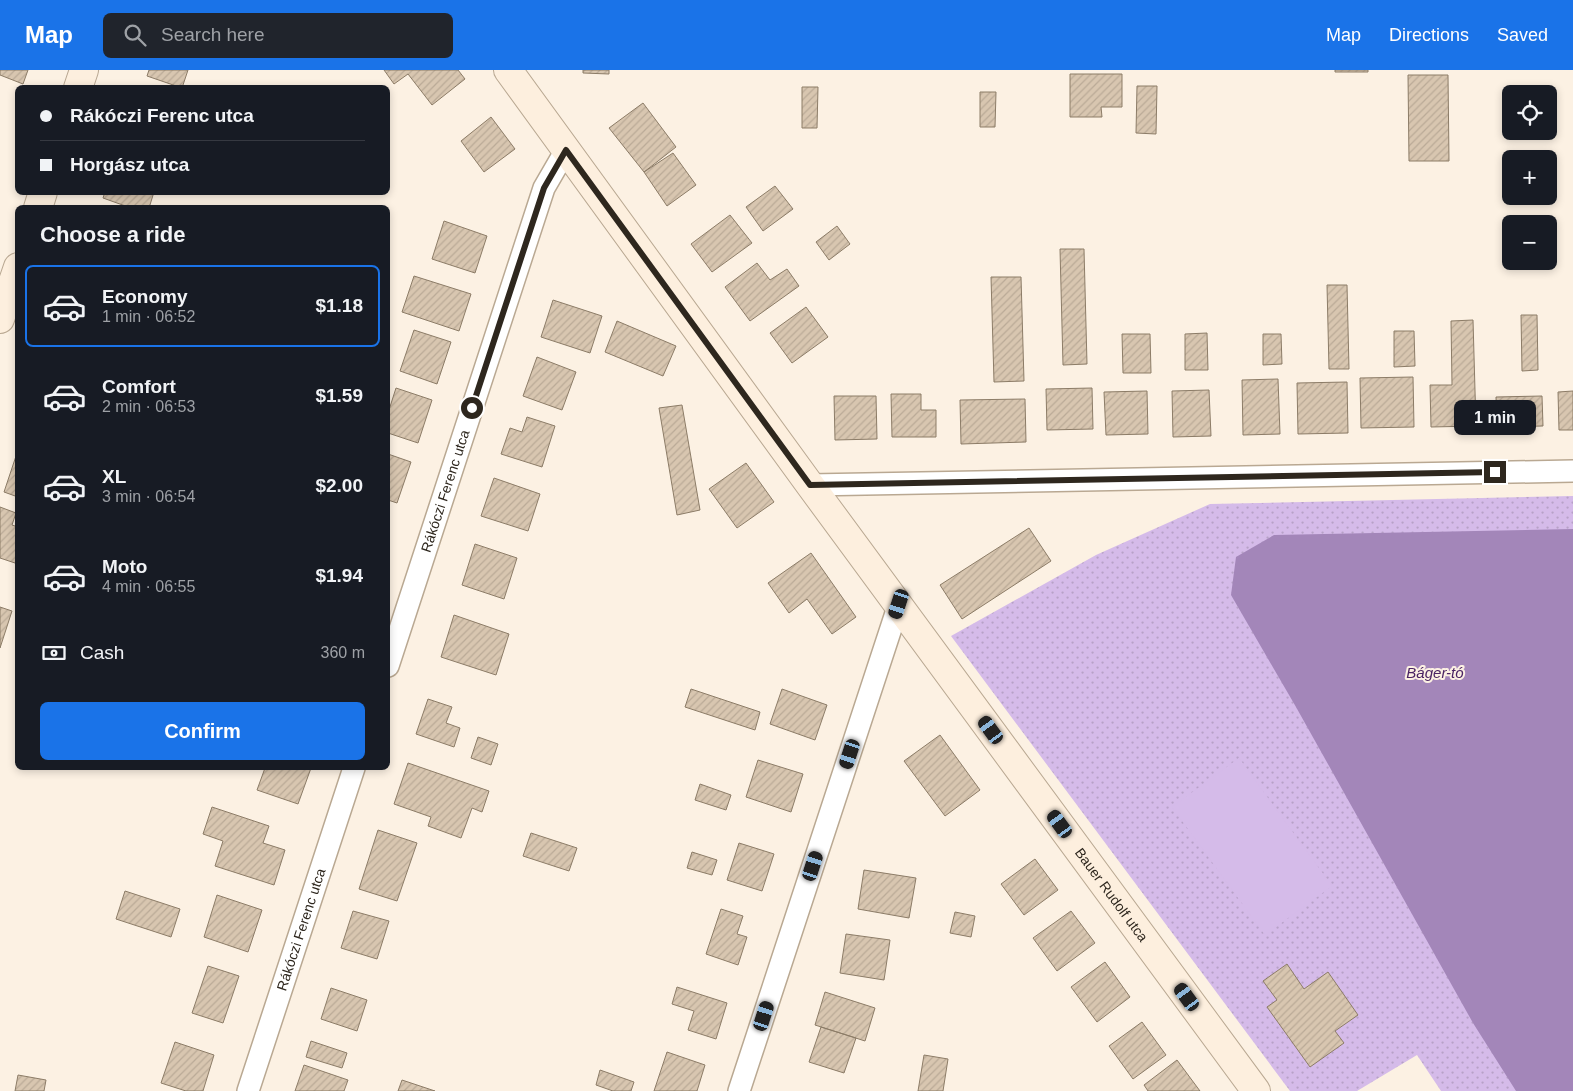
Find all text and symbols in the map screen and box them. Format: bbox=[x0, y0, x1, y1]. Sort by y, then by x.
search box bbox=[103, 13, 453, 58]
text: Map bbox=[25, 21, 73, 48]
icon: search bbox=[121, 21, 149, 49]
text: Search here bbox=[161, 24, 265, 45]
text: Map bbox=[1326, 25, 1361, 45]
text: Directions bbox=[1389, 25, 1469, 45]
text: Saved bbox=[1497, 25, 1548, 45]
map controls bbox=[1502, 85, 1557, 270]
button: locate bbox=[1502, 85, 1557, 140]
text: Rákóczi Ferenc utca bbox=[70, 105, 254, 126]
button: + bbox=[1502, 150, 1557, 205]
text: Horgász utca bbox=[70, 154, 189, 175]
button: − bbox=[1502, 215, 1557, 270]
text: Choose a ride bbox=[40, 222, 185, 247]
icon: car bbox=[42, 284, 87, 329]
text: Economy bbox=[102, 286, 188, 307]
text: $1.18 bbox=[315, 295, 363, 316]
text: 1 min · 06:52 bbox=[102, 308, 195, 325]
icon: car bbox=[42, 374, 87, 419]
text: Comfort bbox=[102, 376, 176, 397]
text: $1.59 bbox=[315, 385, 363, 406]
route start bbox=[461, 397, 483, 419]
text: 2 min · 06:53 bbox=[102, 398, 195, 415]
callout: 1 min bbox=[1454, 400, 1536, 434]
text: 1 min bbox=[1474, 409, 1516, 426]
street label: Rákóczi Ferenc utca bbox=[418, 428, 473, 554]
route end bbox=[1484, 461, 1506, 483]
icon: car bbox=[42, 464, 87, 509]
text: XL bbox=[102, 466, 126, 487]
text: $2.00 bbox=[315, 475, 363, 496]
text: 3 min · 06:54 bbox=[102, 488, 195, 505]
icon: car bbox=[42, 554, 87, 599]
text: Moto bbox=[102, 556, 147, 577]
text: $1.94 bbox=[315, 565, 363, 586]
text: 4 min · 06:55 bbox=[102, 578, 195, 595]
car bbox=[887, 587, 910, 621]
icon: cash bbox=[40, 639, 68, 667]
text: Cash bbox=[80, 642, 124, 663]
text: 360 m bbox=[321, 644, 365, 661]
water label: Báger-tó bbox=[1406, 664, 1464, 681]
button: Confirm bbox=[40, 702, 365, 760]
car bbox=[976, 713, 1005, 747]
car bbox=[838, 737, 861, 771]
car bbox=[1045, 807, 1074, 841]
street label: Bauer Rudolf utca bbox=[1072, 845, 1151, 945]
car bbox=[801, 849, 824, 883]
street label: Rákóczi Ferenc utca bbox=[273, 866, 329, 993]
car bbox=[1172, 980, 1201, 1014]
car bbox=[752, 999, 775, 1033]

